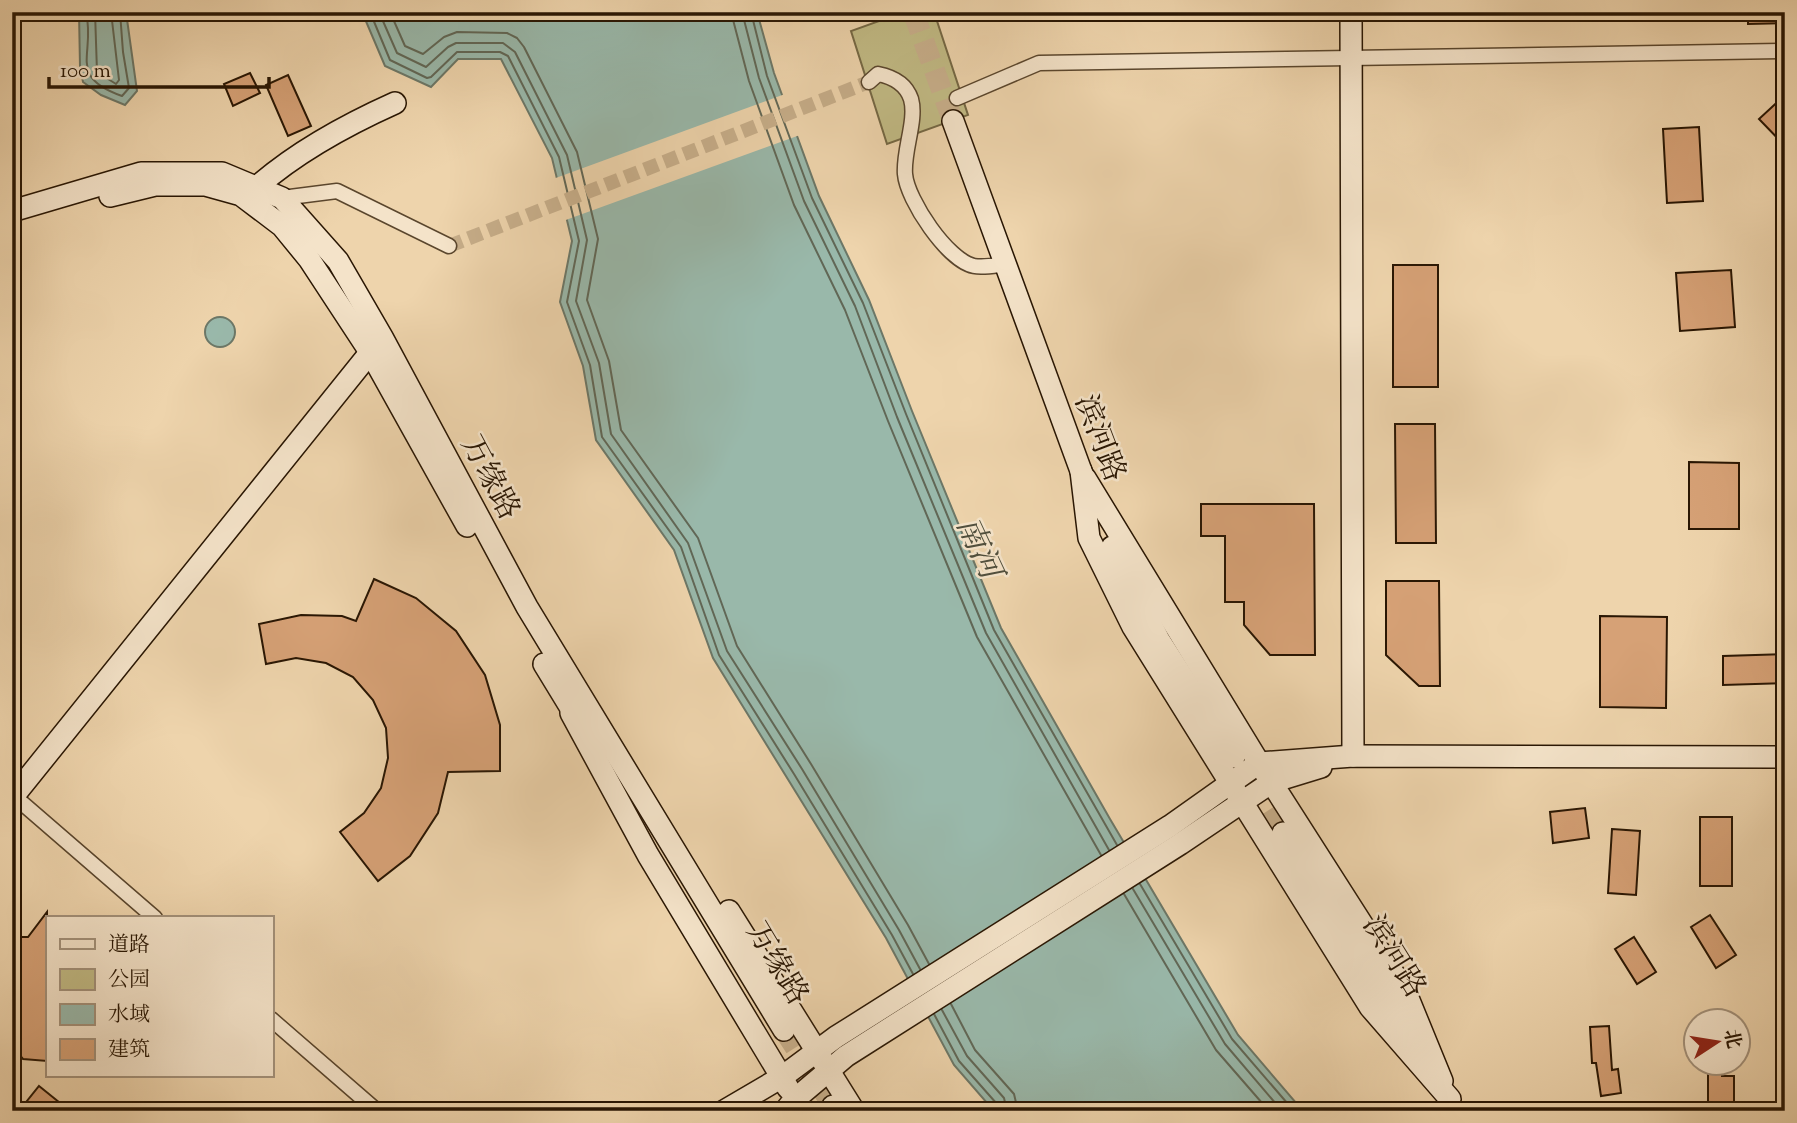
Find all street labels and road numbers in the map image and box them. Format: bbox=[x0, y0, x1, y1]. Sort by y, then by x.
street label: 滨河路 bbox=[1062, 389, 1135, 489]
street label: 万缘路 bbox=[449, 428, 529, 528]
street label: 滨河路 bbox=[1351, 908, 1435, 1007]
street label: 万缘路 bbox=[734, 915, 817, 1014]

